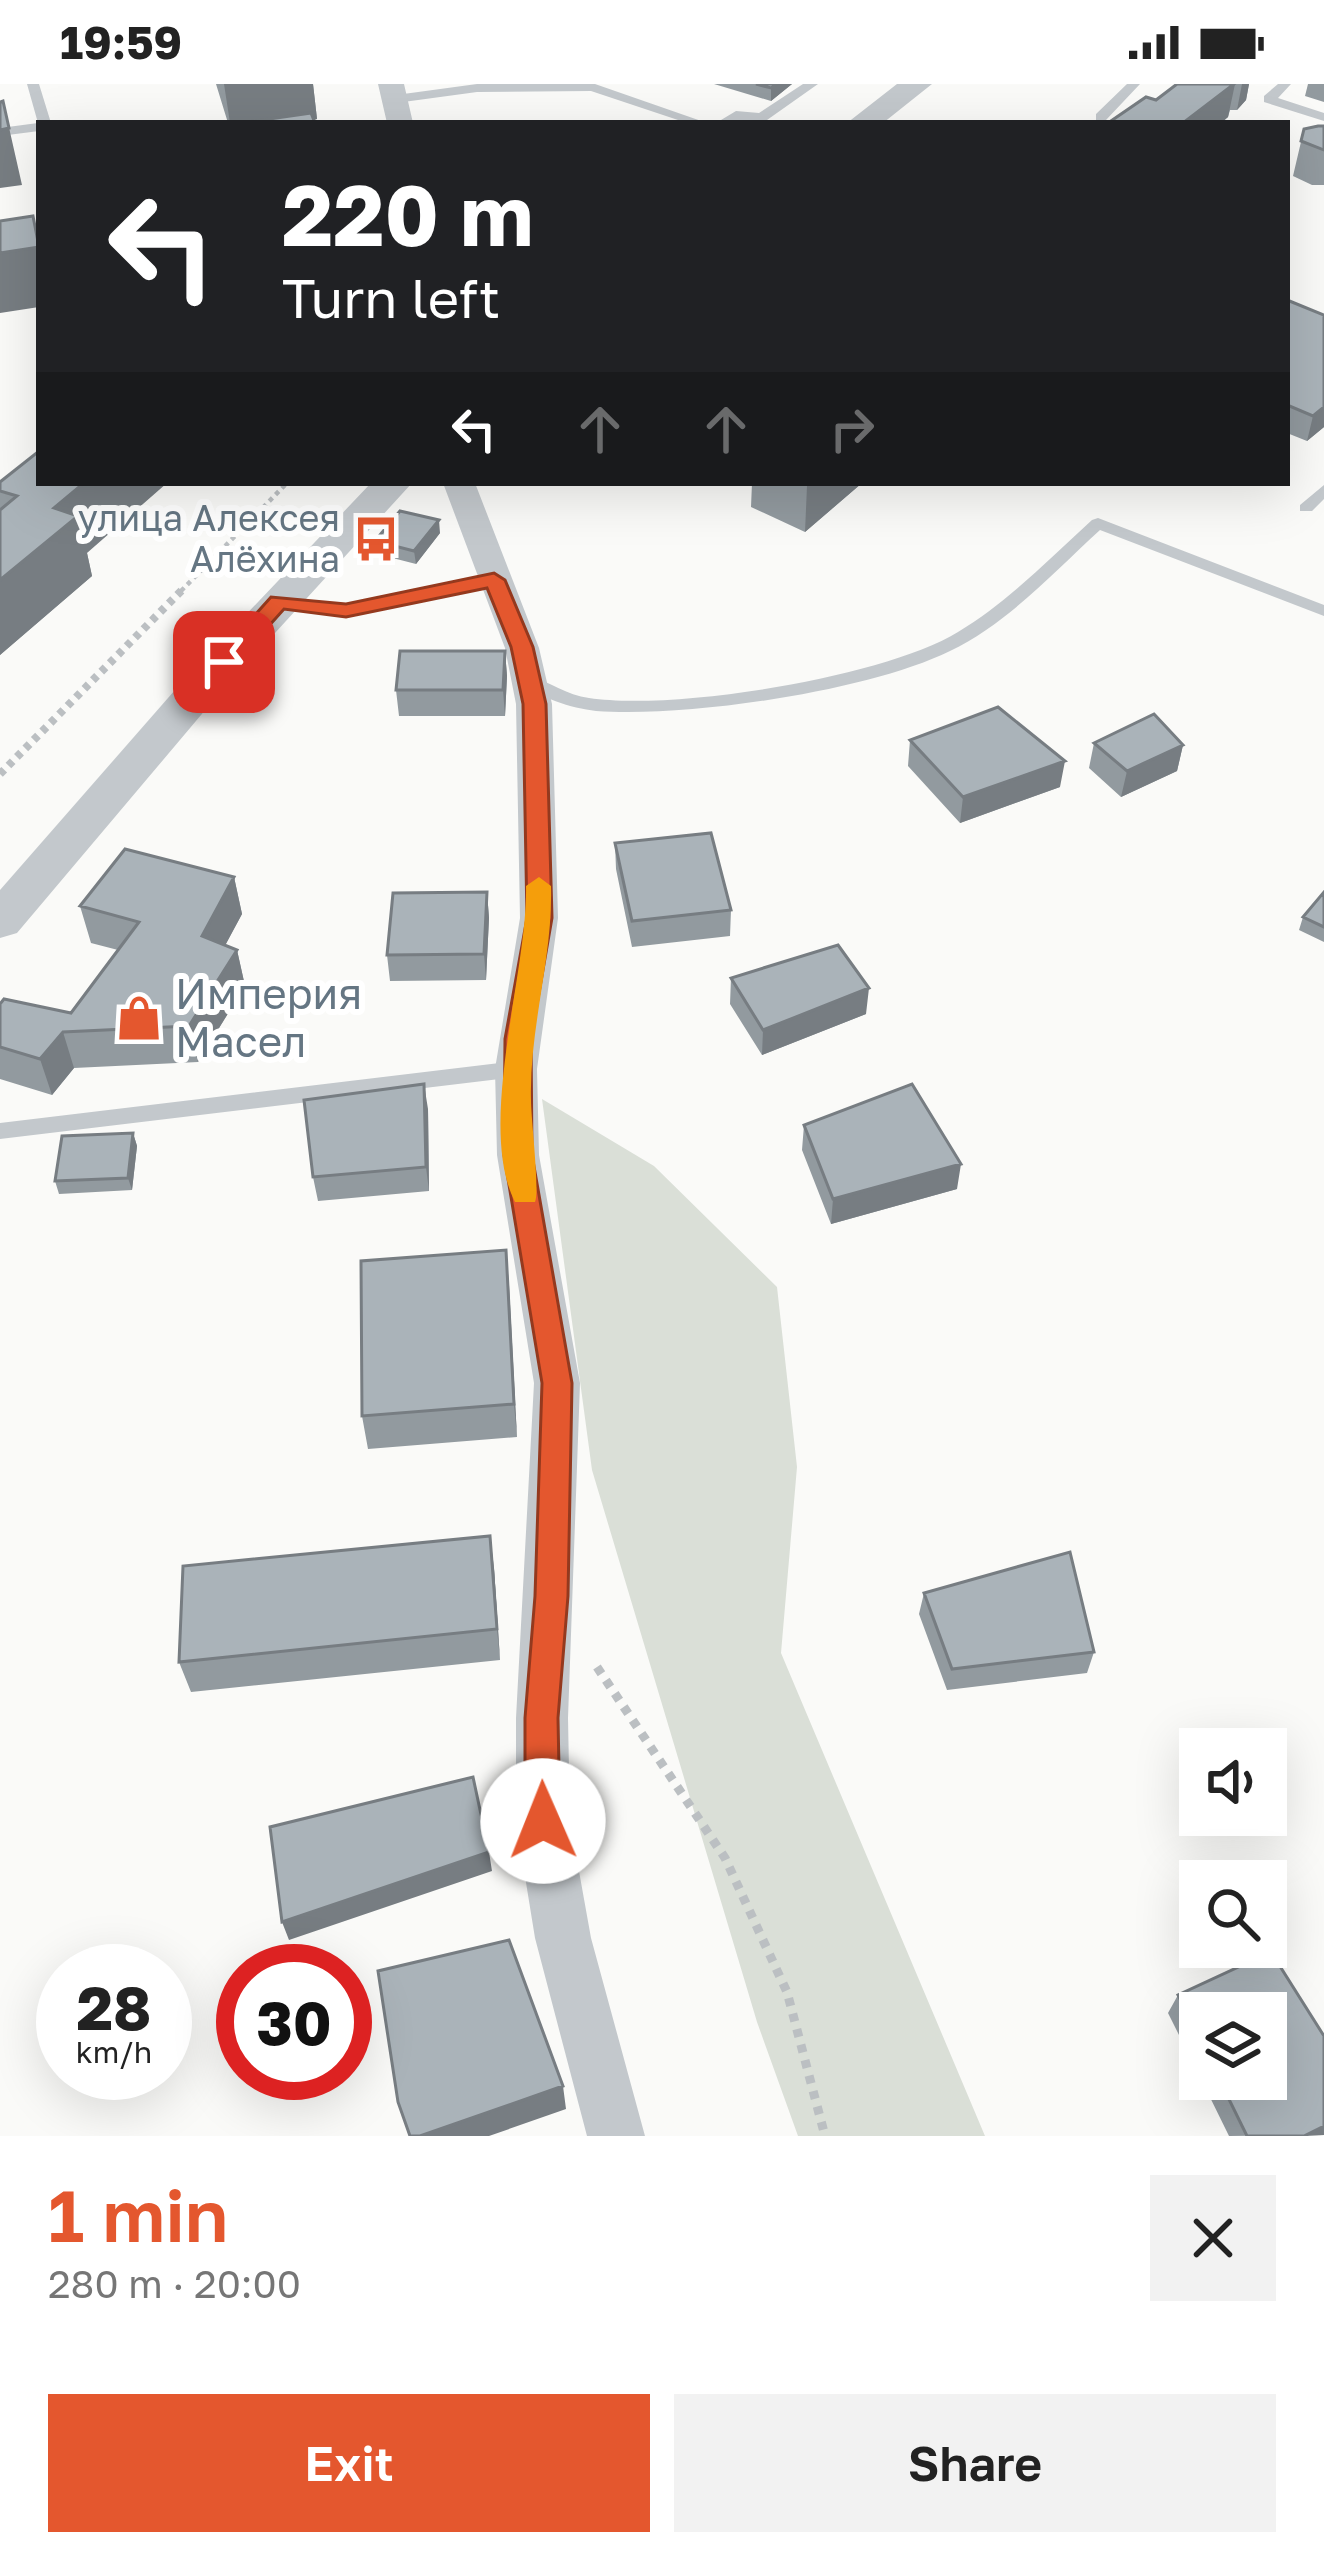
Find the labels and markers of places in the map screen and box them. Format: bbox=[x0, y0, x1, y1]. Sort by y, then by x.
place label: улица Алексея Алёхина bbox=[78, 496, 340, 580]
bus stop icon: улица Алексея Алёхина bbox=[351, 514, 401, 564]
pin bbox=[173, 611, 275, 713]
place label: Империя Масел bbox=[175, 968, 362, 1066]
shop icon: Империя Масел bbox=[114, 993, 164, 1043]

